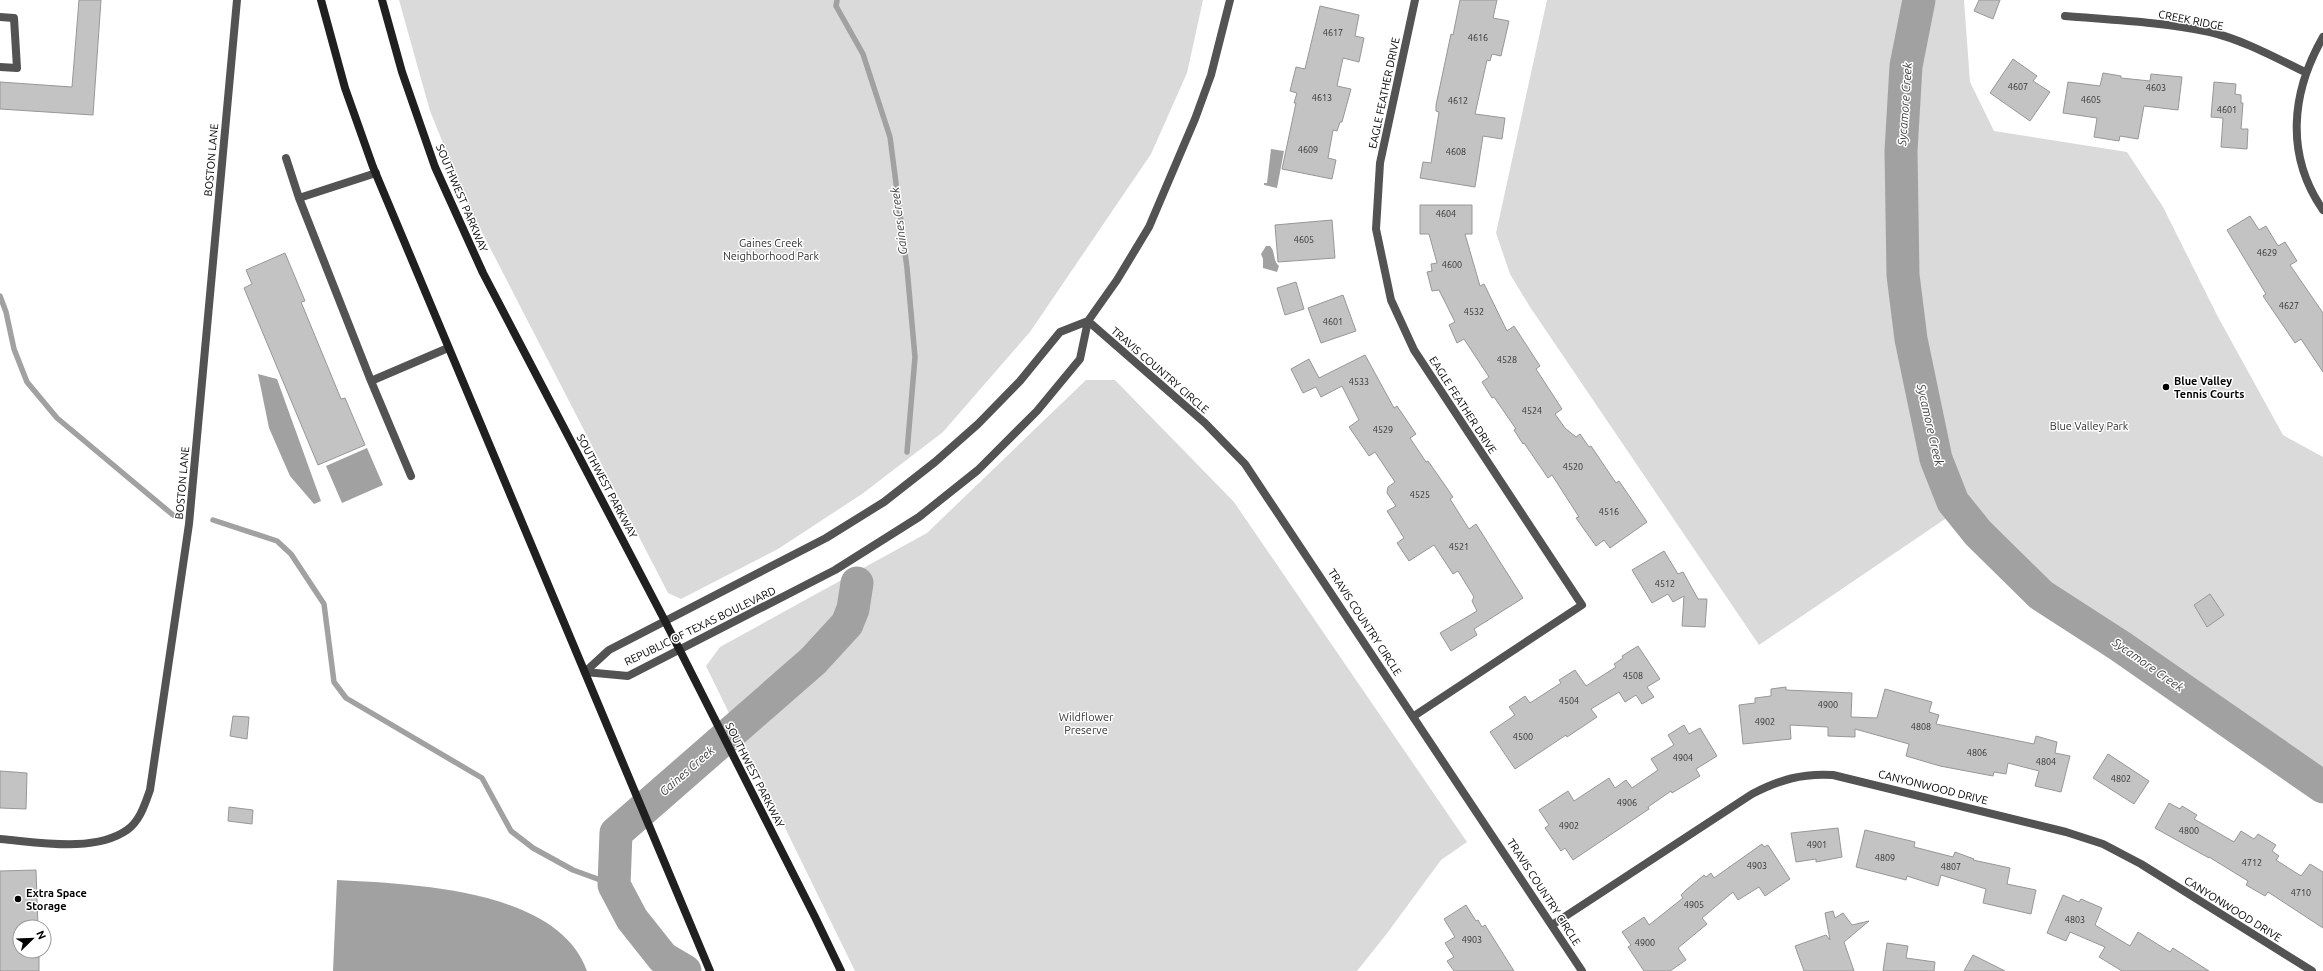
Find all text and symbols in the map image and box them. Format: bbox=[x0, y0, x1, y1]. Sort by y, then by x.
street label: CREEK RIDGE bbox=[2157, 8, 2225, 32]
house number: 4617 bbox=[1323, 28, 1343, 38]
house number: 4616 bbox=[1468, 33, 1488, 43]
street label: EAGLE FEATHER DRIVE bbox=[1366, 36, 1402, 150]
water label: Sycamore Creek bbox=[1895, 61, 1914, 147]
house number: 4607 bbox=[2008, 82, 2028, 92]
house number: 4603 bbox=[2146, 83, 2166, 93]
house number: 4613 bbox=[1312, 93, 1332, 103]
house number: 4605 bbox=[2081, 95, 2101, 105]
house number: 4612 bbox=[1448, 96, 1468, 106]
house number: 4601 bbox=[2217, 105, 2237, 115]
street label: BOSTON LANE bbox=[202, 123, 220, 197]
street label: SOUTHWEST PARKWAY bbox=[434, 142, 490, 254]
house number: 4609 bbox=[1298, 145, 1318, 155]
house number: 4608 bbox=[1446, 147, 1466, 157]
water label: Gaines Creek bbox=[888, 186, 909, 256]
house number: 4604 bbox=[1436, 209, 1456, 219]
house number: 4605 bbox=[1294, 235, 1314, 245]
park label: Gaines Creek Neighborhood Park bbox=[723, 237, 820, 262]
house number: 4629 bbox=[2257, 248, 2277, 258]
house number: 4600 bbox=[1442, 260, 1462, 270]
house number: 4627 bbox=[2279, 301, 2299, 311]
house number: 4532 bbox=[1464, 307, 1484, 317]
house number: 4601 bbox=[1323, 317, 1343, 327]
street label: TRAVIS COUNTRY CIRCLE bbox=[1109, 324, 1211, 416]
street label: EAGLE FEATHER DRIVE bbox=[1427, 354, 1499, 456]
house number: 4528 bbox=[1497, 355, 1517, 365]
place label: Blue Valley Tennis Courts bbox=[2174, 375, 2244, 400]
house number: 4533 bbox=[1349, 377, 1369, 387]
water label: Sycamore Creek bbox=[1915, 382, 1946, 468]
marker: Blue Valley Tennis Courts bbox=[2161, 382, 2171, 392]
house number: 4524 bbox=[1522, 406, 1542, 416]
park label: Blue Valley Park bbox=[2050, 420, 2129, 432]
house number: 4529 bbox=[1373, 425, 1393, 435]
street label: SOUTHWEST PARKWAY bbox=[574, 432, 640, 541]
street label: BOSTON LANE bbox=[173, 446, 191, 520]
house number: 4520 bbox=[1563, 462, 1583, 472]
house number: 4525 bbox=[1410, 490, 1430, 500]
house number: 4516 bbox=[1599, 507, 1619, 517]
house number: 4521 bbox=[1449, 542, 1469, 552]
street label: TRAVIS COUNTRY CIRCLE bbox=[1326, 566, 1404, 678]
house number: 4512 bbox=[1655, 579, 1675, 589]
street label: REPUBLIC OF TEXAS BOULEVARD bbox=[622, 584, 778, 668]
water label: Sycamore Creek bbox=[2109, 635, 2187, 694]
house number: 4508 bbox=[1623, 671, 1643, 681]
house number: 4504 bbox=[1559, 696, 1579, 706]
house number: 4900 bbox=[1818, 700, 1838, 710]
park label: Wildflower Preserve bbox=[1059, 711, 1114, 736]
house number: 4902 bbox=[1755, 717, 1775, 727]
street label: SOUTHWEST PARKWAY bbox=[723, 721, 787, 830]
house number: 4808 bbox=[1911, 722, 1931, 732]
house number: 4500 bbox=[1513, 732, 1533, 742]
water label: Gaines Creek bbox=[657, 743, 717, 798]
house number: 4806 bbox=[1967, 748, 1987, 758]
house number: 4904 bbox=[1673, 753, 1693, 763]
house number: 4804 bbox=[2036, 757, 2056, 767]
street label: CANYONWOOD DRIVE bbox=[1877, 768, 1989, 806]
house number: 4802 bbox=[2111, 774, 2131, 784]
house number: 4906 bbox=[1617, 798, 1637, 808]
house number: 4902 bbox=[1559, 821, 1579, 831]
house number: 4800 bbox=[2179, 826, 2199, 836]
street label: TRAVIS COUNTRY CIRCLE bbox=[1505, 836, 1583, 948]
house number: 4901 bbox=[1807, 840, 1827, 850]
house number: 4809 bbox=[1875, 853, 1895, 863]
house number: 4712 bbox=[2242, 858, 2262, 868]
house number: 4903 bbox=[1747, 861, 1767, 871]
house number: 4807 bbox=[1941, 862, 1961, 872]
street label: CANYONWOOD DRIVE bbox=[2182, 874, 2284, 944]
place label: Extra Space Storage bbox=[26, 887, 87, 912]
house number: 4710 bbox=[2291, 888, 2311, 898]
marker: Extra Space Storage bbox=[13, 894, 23, 904]
house number: 4905 bbox=[1684, 900, 1704, 910]
house number: 4803 bbox=[2065, 915, 2085, 925]
north arrow bbox=[12, 919, 52, 959]
text: N bbox=[34, 929, 48, 941]
house number: 4903 bbox=[1462, 935, 1482, 945]
house number: 4900 bbox=[1635, 938, 1655, 948]

